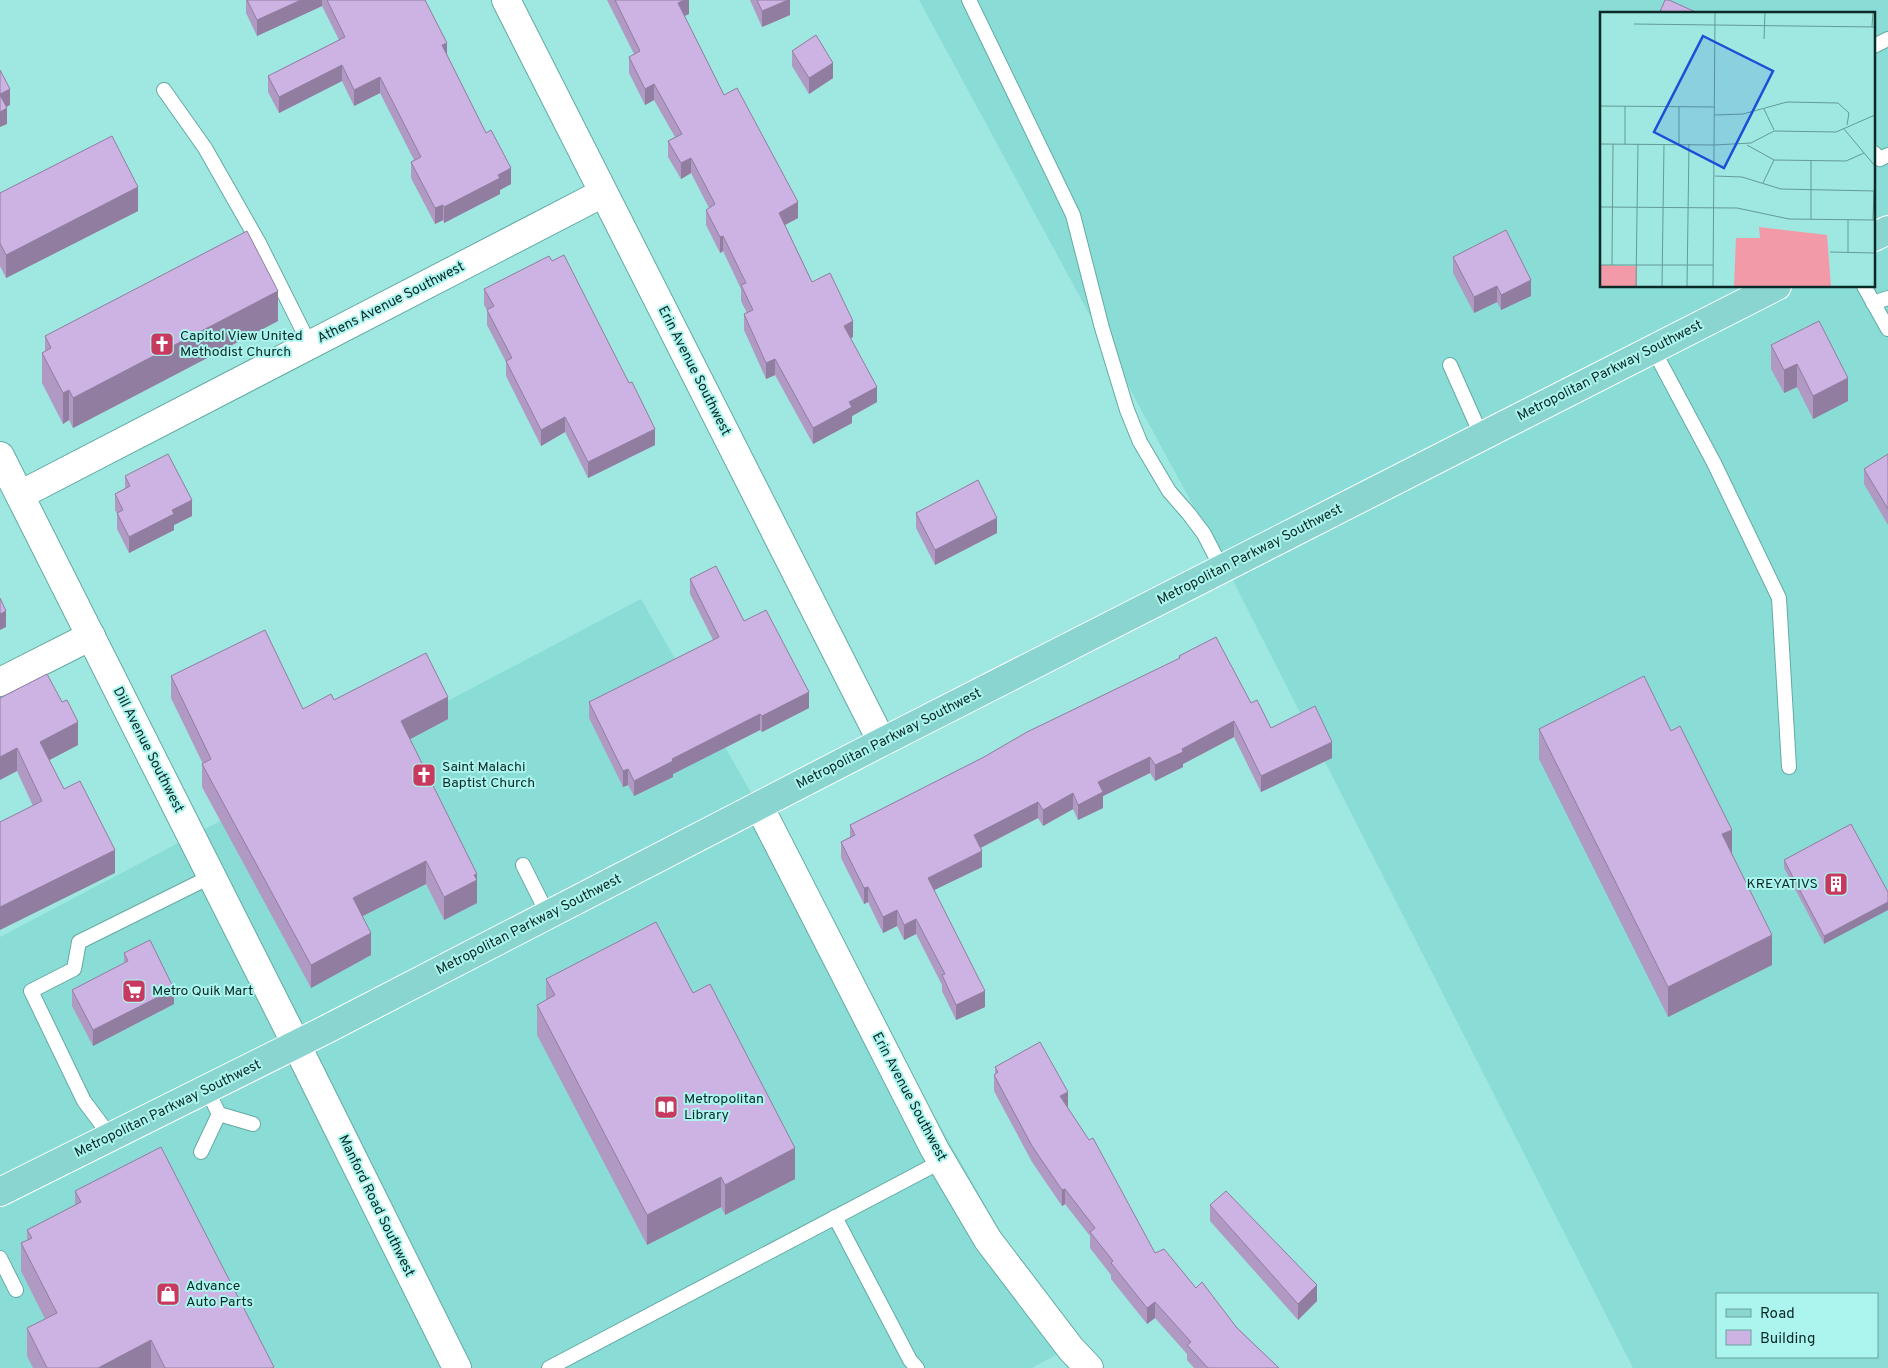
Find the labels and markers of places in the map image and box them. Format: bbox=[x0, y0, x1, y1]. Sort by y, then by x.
place label: Capitol View United Methodist Church bbox=[180, 328, 303, 361]
church icon: Capitol View United Methodist Church bbox=[149, 331, 175, 357]
place label: Saint Malachi Baptist Church bbox=[442, 759, 535, 792]
church icon: Saint Malachi Baptist Church bbox=[411, 762, 437, 788]
building icon: KREYATIVS bbox=[1823, 871, 1849, 897]
place label: KREYATIVS bbox=[1746, 876, 1818, 893]
supermarket icon: Metro Quik Mart bbox=[121, 978, 147, 1004]
place label: Metro Quik Mart bbox=[152, 983, 253, 1000]
place label: Metropolitan Library bbox=[684, 1091, 764, 1124]
library icon: Metropolitan Library bbox=[653, 1094, 679, 1120]
place label: Advance Auto Parts bbox=[186, 1278, 253, 1311]
shop icon: Advance Auto Parts bbox=[155, 1281, 181, 1307]

